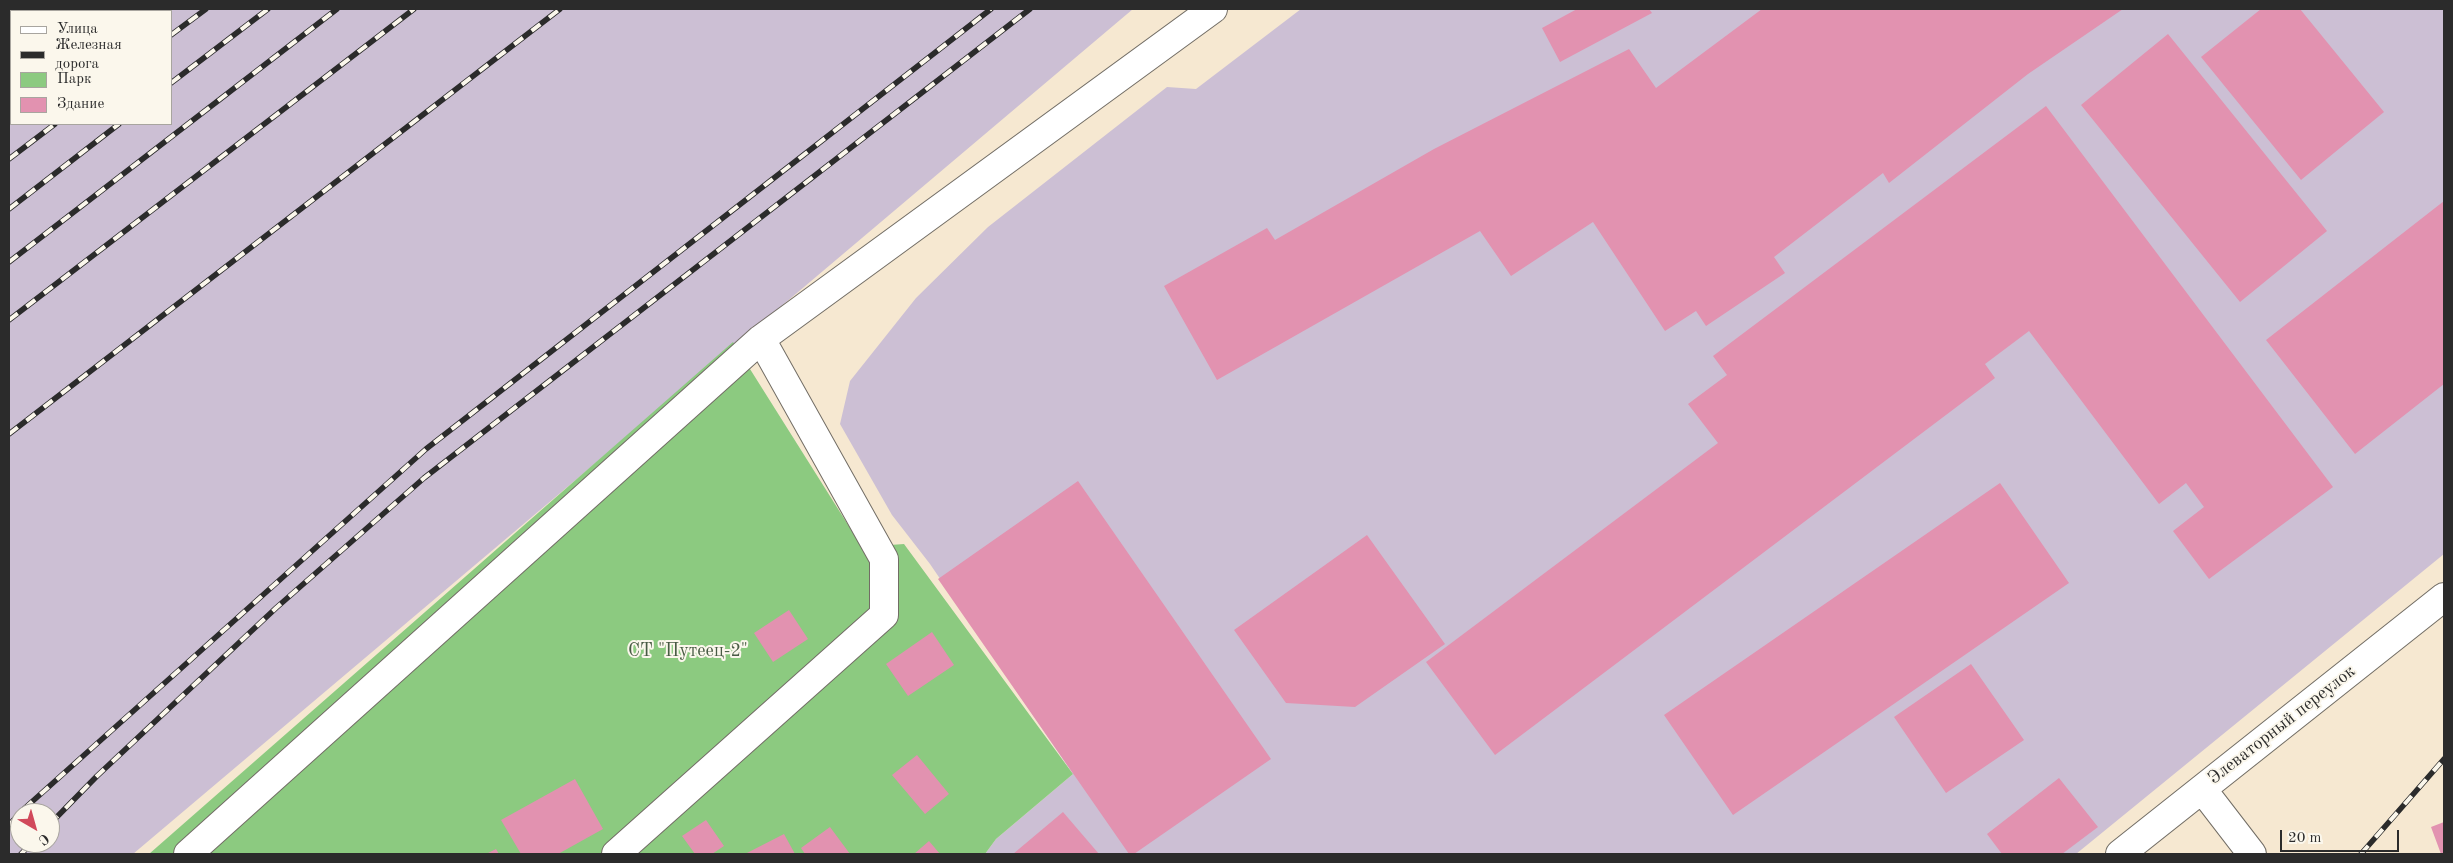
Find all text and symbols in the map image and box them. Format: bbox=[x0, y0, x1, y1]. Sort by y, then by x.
legend bbox=[10, 10, 172, 125]
text: Улица bbox=[57, 22, 98, 37]
text: Железная дорога bbox=[55, 38, 122, 72]
text: Парк bbox=[57, 72, 92, 87]
text: Здание bbox=[57, 97, 104, 112]
park label: СТ "Путеец-2" bbox=[628, 640, 748, 662]
street label: Элеваторный переулок bbox=[2204, 661, 2360, 789]
north arrow bbox=[10, 803, 60, 853]
scale bar bbox=[2283, 820, 2402, 852]
text: С bbox=[36, 831, 52, 847]
text: 20 m bbox=[2288, 831, 2322, 846]

